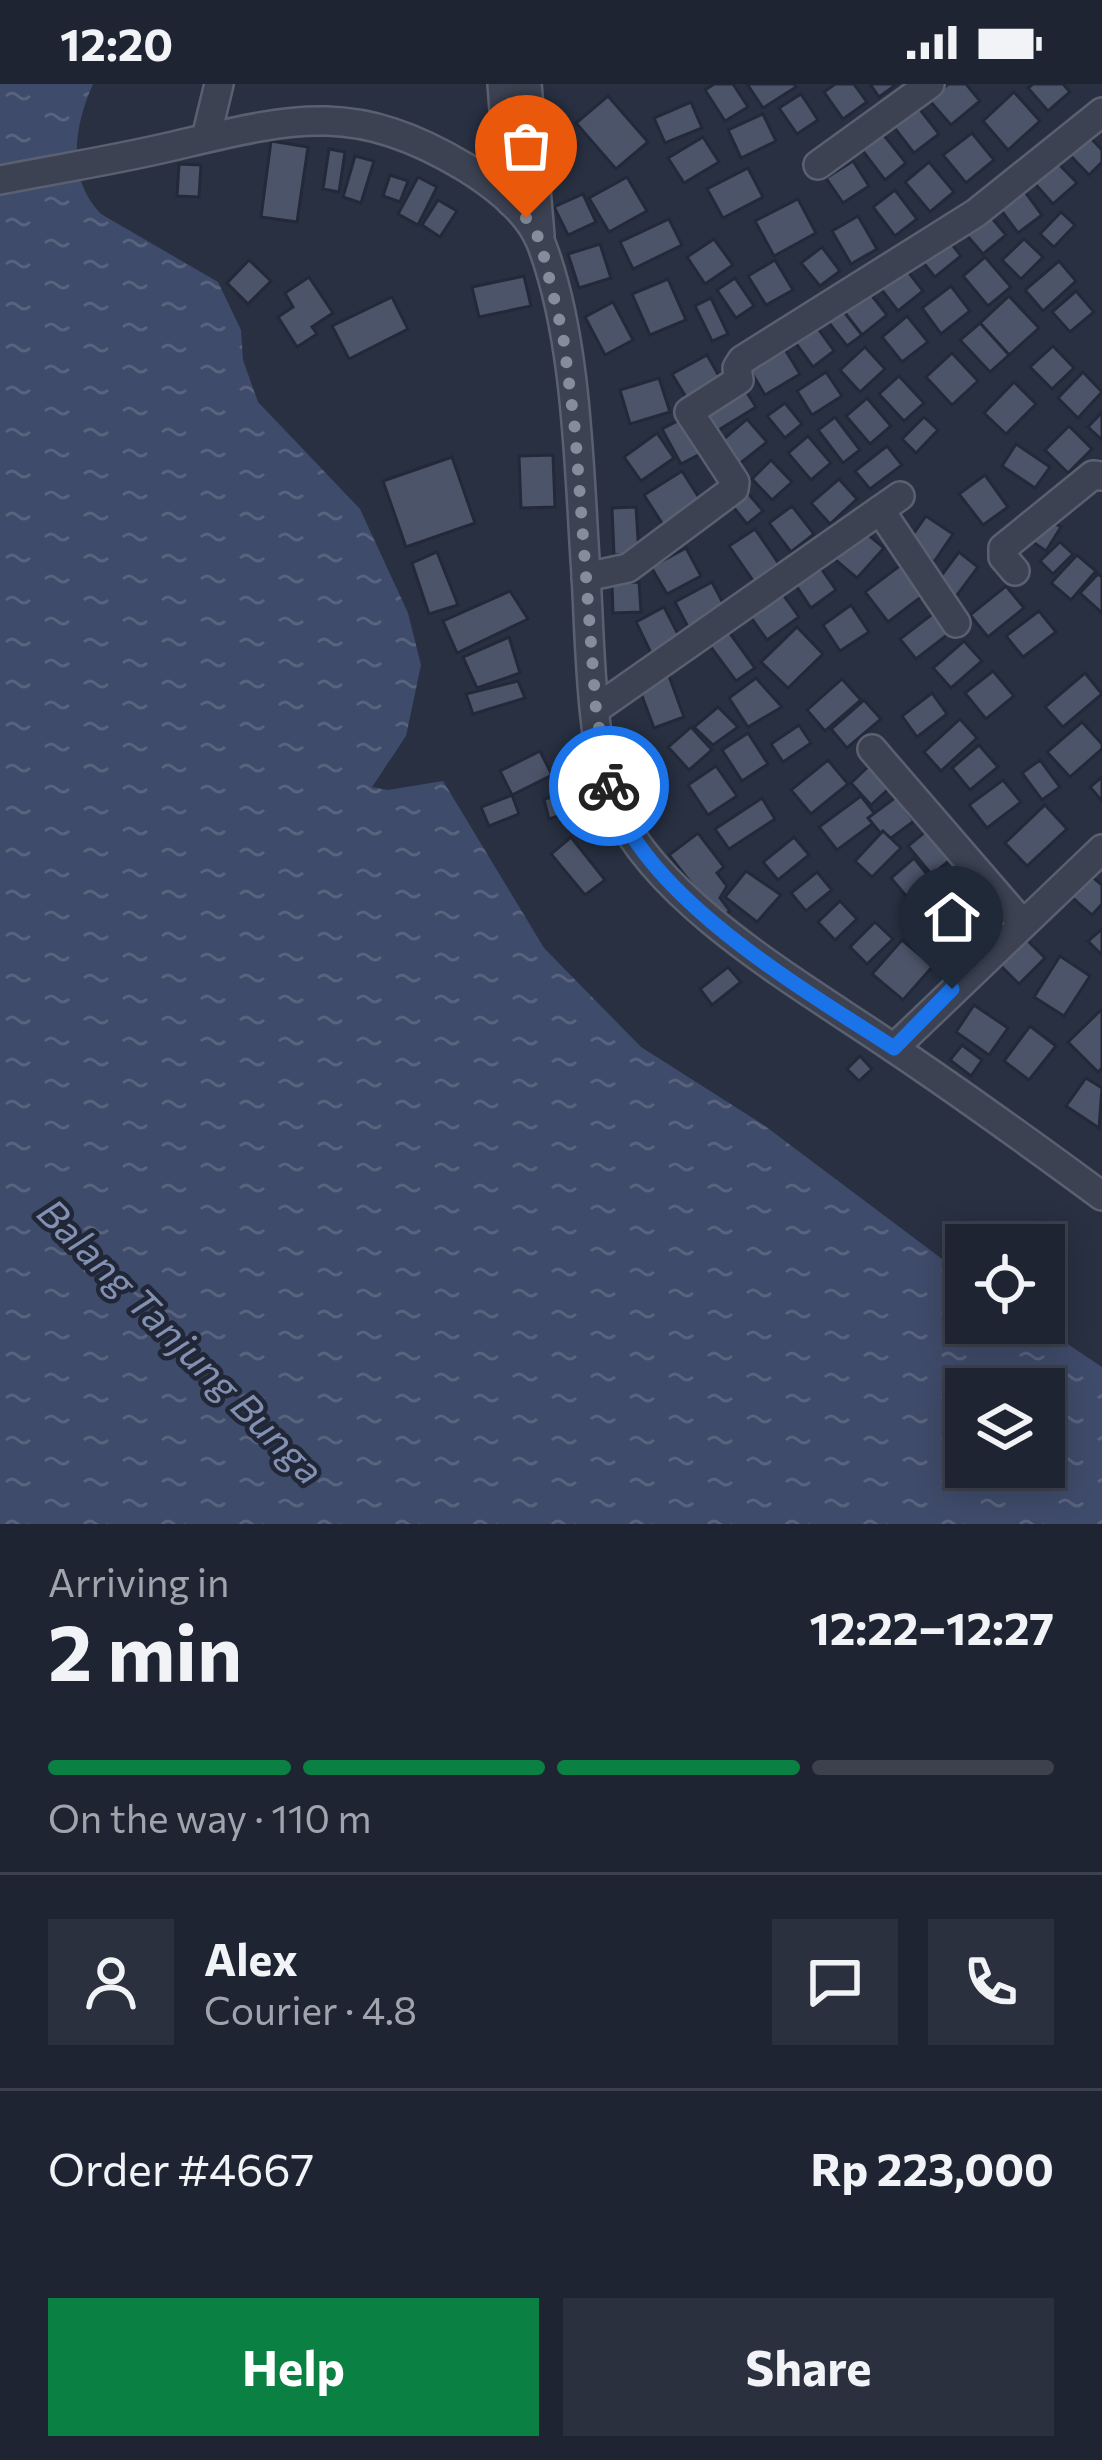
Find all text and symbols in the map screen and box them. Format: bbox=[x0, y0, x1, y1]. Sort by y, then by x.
text: 12:20 bbox=[60, 15, 173, 70]
pin bbox=[475, 95, 577, 218]
icon: bag bbox=[493, 113, 559, 179]
courier bbox=[549, 726, 669, 846]
icon: bike bbox=[576, 753, 642, 819]
pin bbox=[901, 866, 1003, 989]
icon: home bbox=[919, 884, 985, 950]
water label: Balang Tanjung Bunga bbox=[29, 1187, 335, 1493]
map controls bbox=[945, 1224, 1065, 1488]
button: locate bbox=[945, 1224, 1065, 1344]
button: layers bbox=[945, 1368, 1065, 1488]
text: Arriving in bbox=[48, 1557, 229, 1605]
text: 12:22–12:27 bbox=[809, 1599, 1054, 1654]
text: 2 min bbox=[48, 1602, 242, 1697]
text: On the way · 110 m bbox=[48, 1793, 371, 1841]
button: person bbox=[48, 1919, 174, 2045]
button: chat bbox=[772, 1919, 898, 2045]
button: phone bbox=[928, 1919, 1054, 2045]
text: Alex bbox=[204, 1930, 298, 1985]
text: Courier · 4.8 bbox=[204, 1985, 417, 2033]
text: Order #4667 bbox=[48, 2140, 314, 2195]
text: Rp 223,000 bbox=[811, 2140, 1054, 2195]
button: Help bbox=[48, 2298, 539, 2436]
button: Share bbox=[563, 2298, 1054, 2436]

